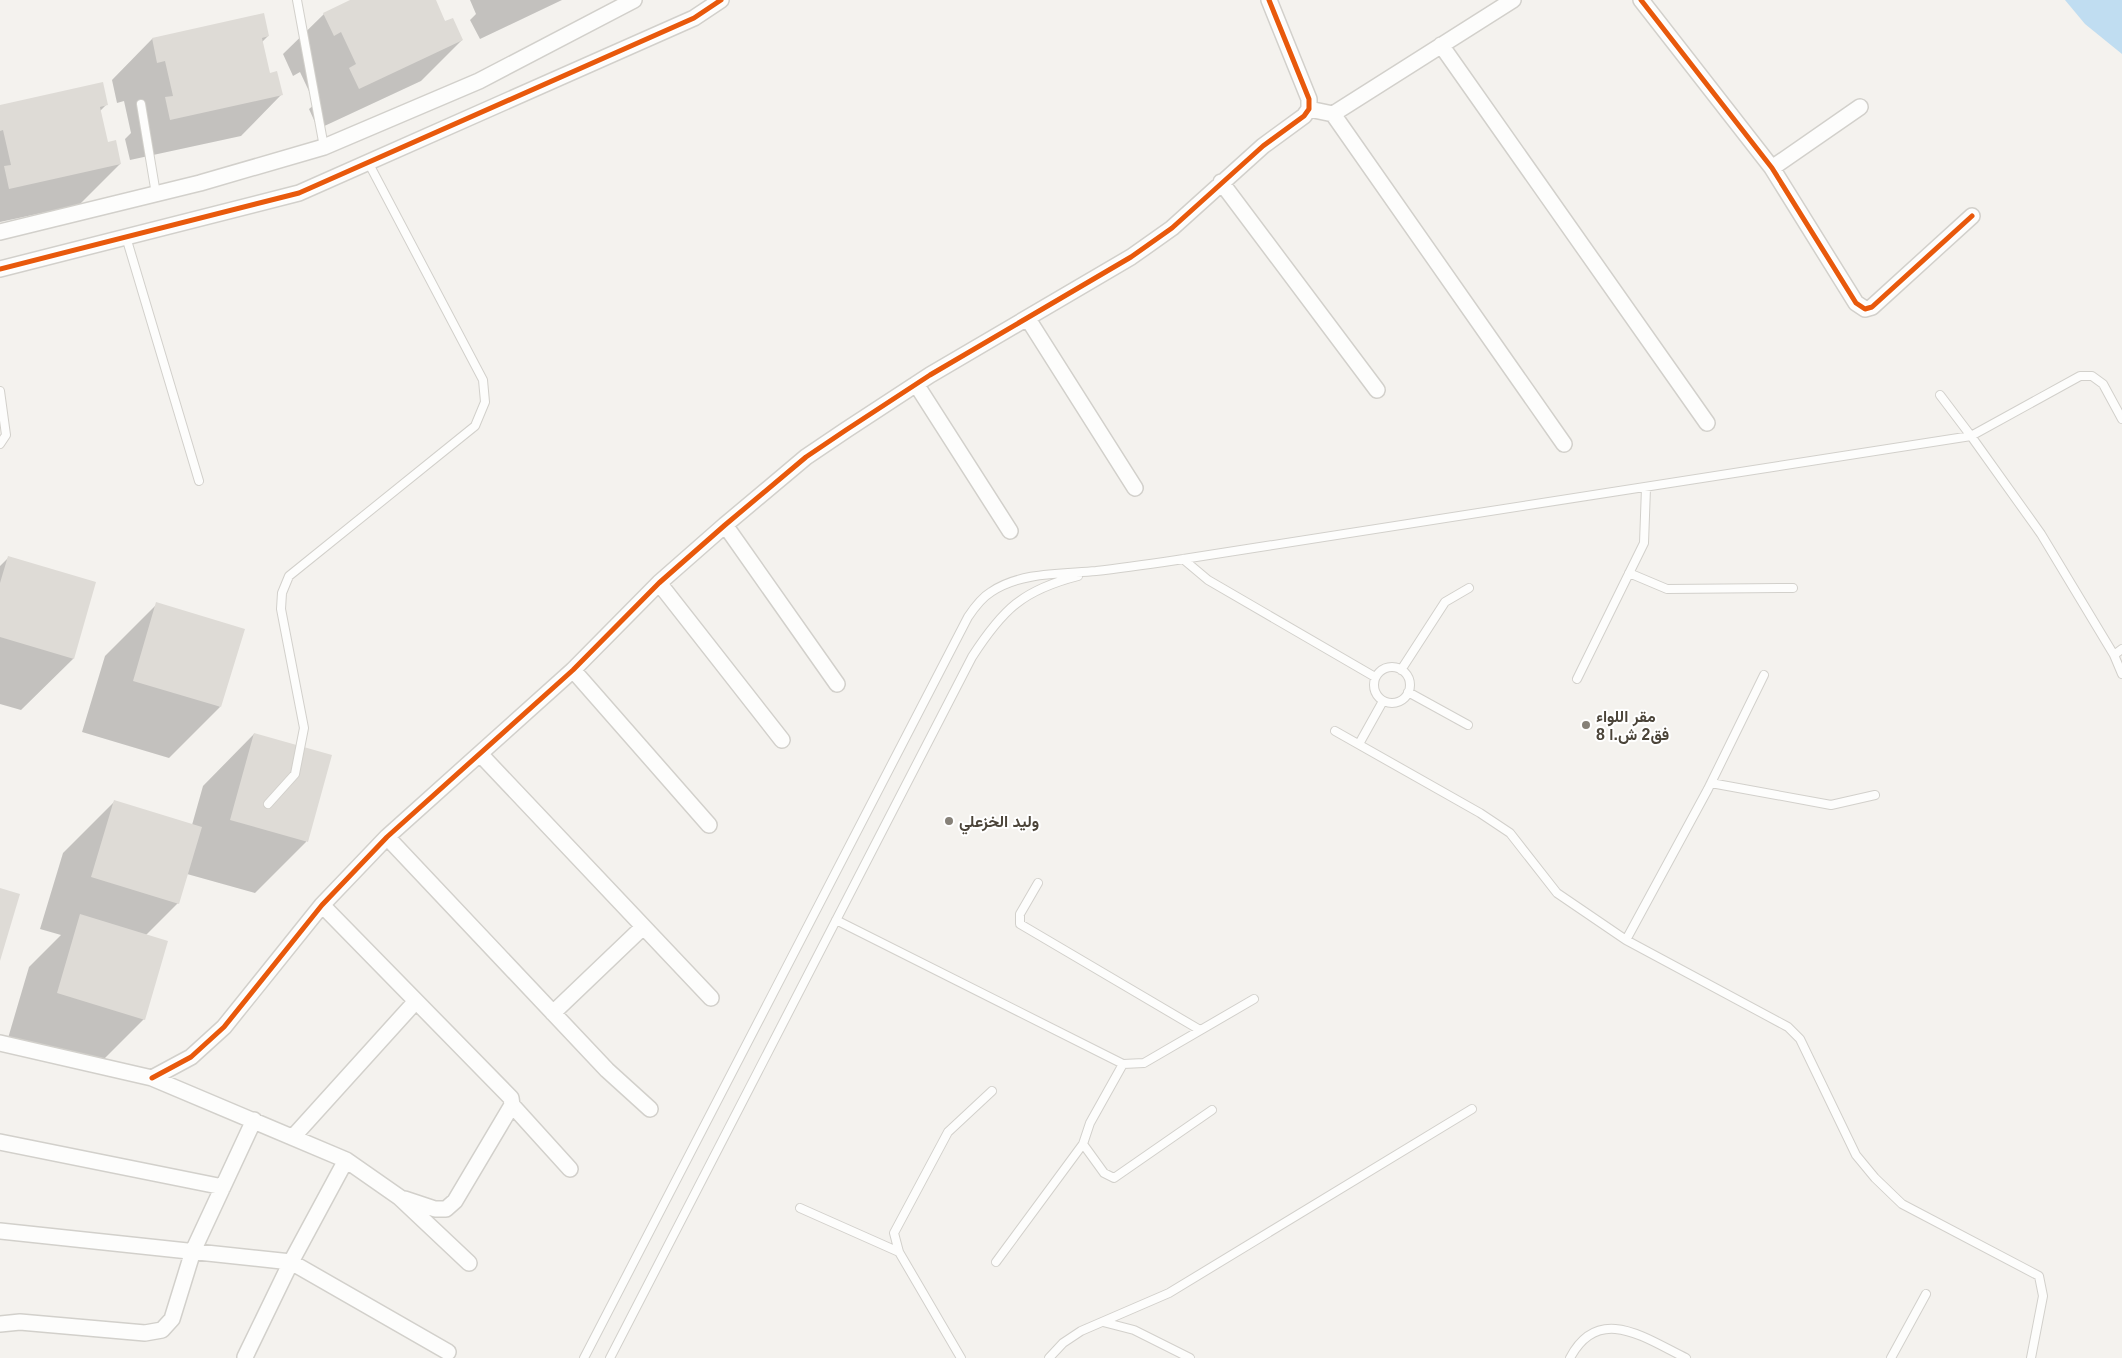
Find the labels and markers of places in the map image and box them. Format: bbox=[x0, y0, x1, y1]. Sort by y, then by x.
place label: مقر اللواء 8 فق2 ش.ا bbox=[1596, 708, 1669, 744]
marker: مقر اللواء 8 فق2 ش.ا bbox=[1580, 719, 1592, 731]
place label: وليد الخزعلي bbox=[959, 813, 1039, 835]
marker: وليد الخزعلي bbox=[943, 815, 955, 827]

